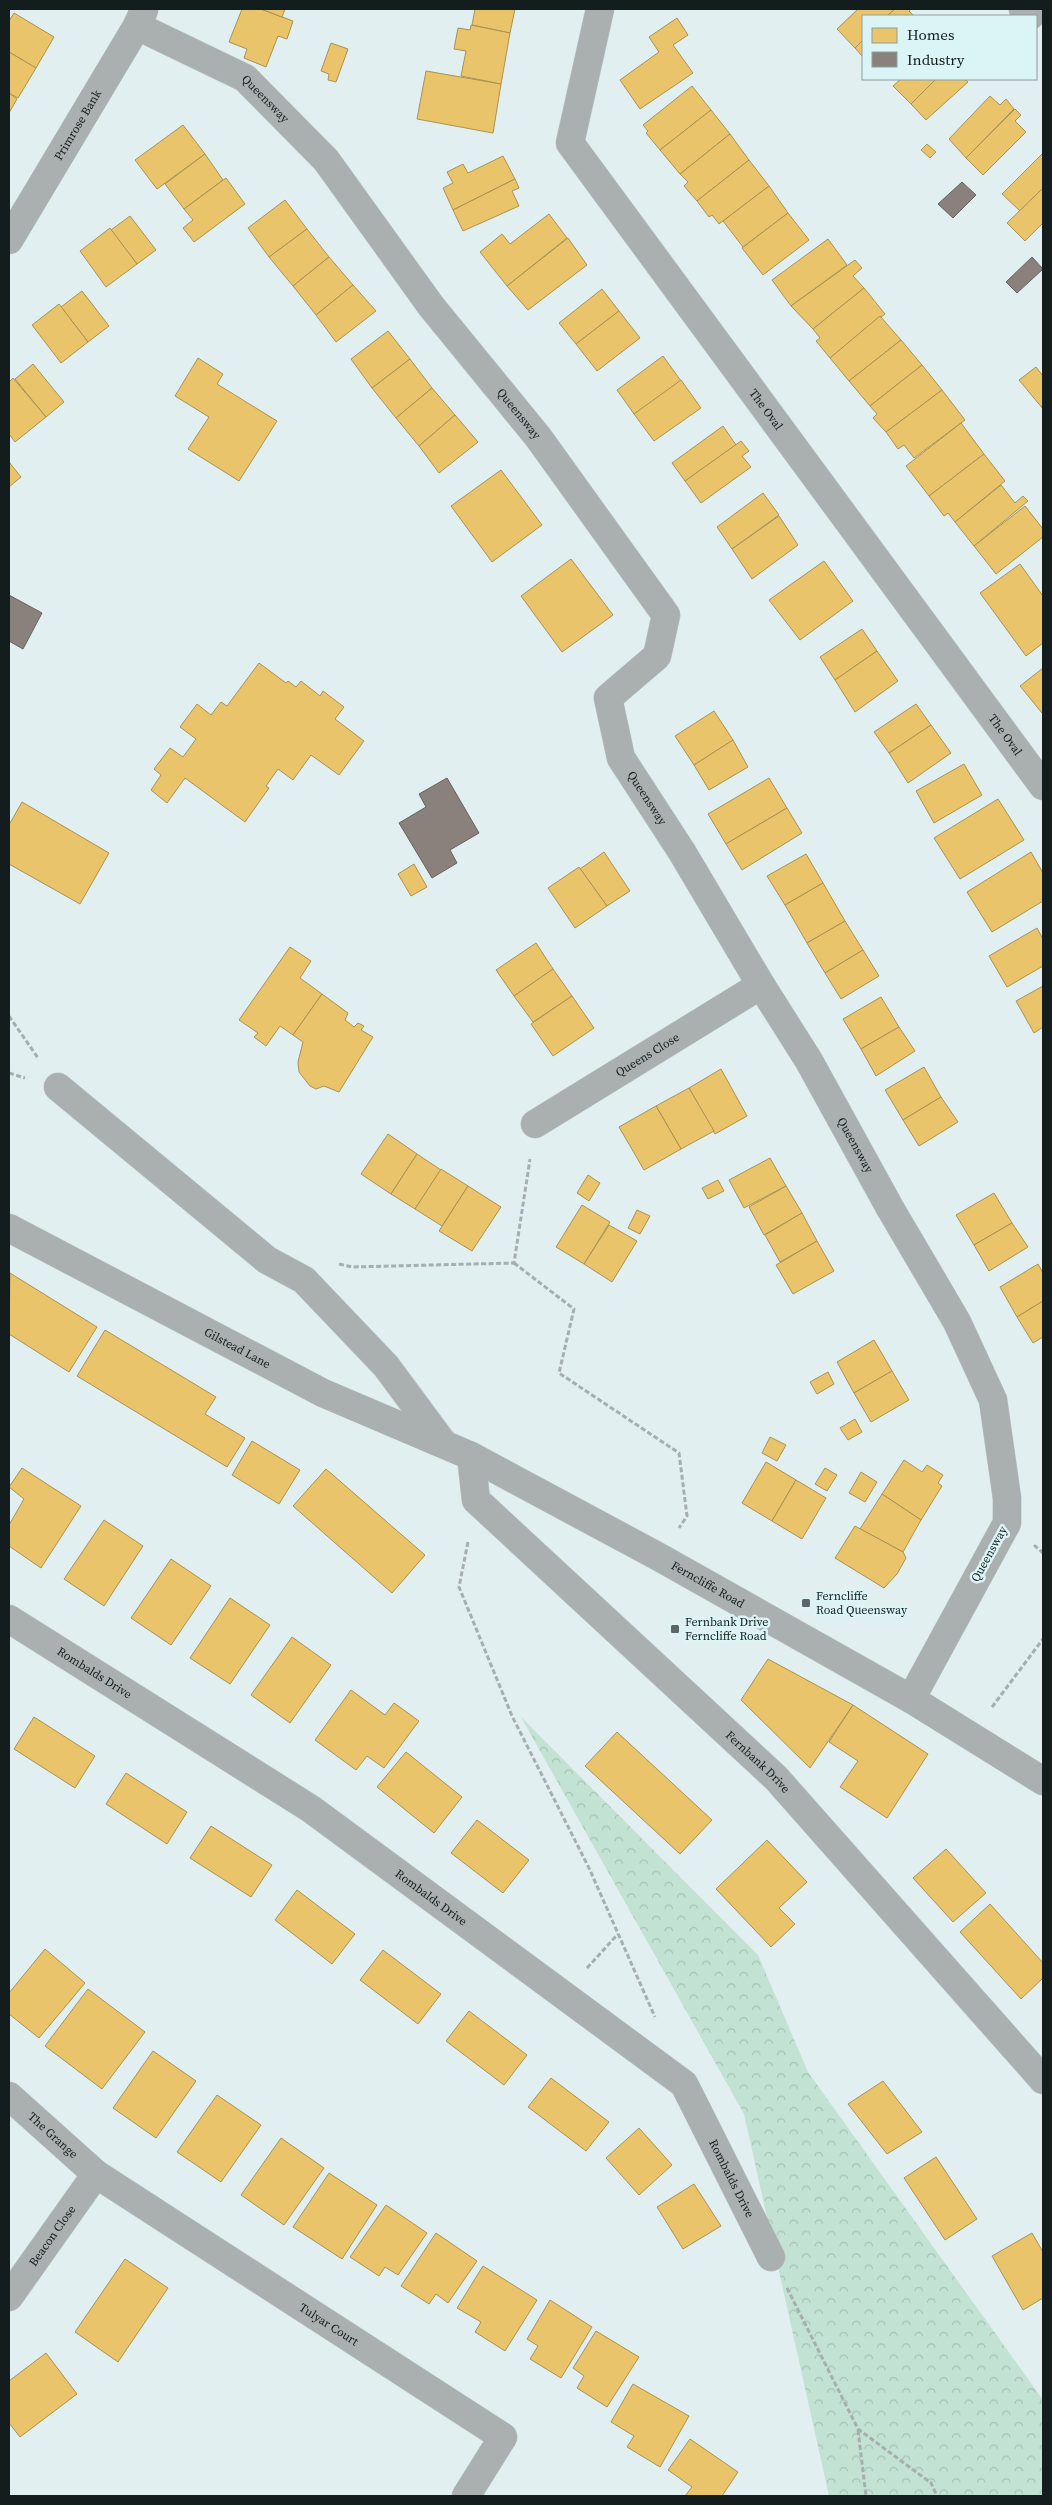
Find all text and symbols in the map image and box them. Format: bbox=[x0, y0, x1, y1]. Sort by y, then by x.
legend bbox=[862, 15, 1037, 80]
text: Homes bbox=[907, 24, 954, 45]
text: Industry bbox=[907, 49, 965, 70]
street label: Queensway bbox=[238, 71, 293, 127]
street label: Primrose Bank bbox=[50, 86, 105, 163]
street label: Queensway bbox=[493, 385, 545, 443]
street label: The Oval bbox=[745, 386, 787, 434]
street label: The Oval bbox=[985, 711, 1026, 759]
street label: Queensway bbox=[624, 768, 671, 829]
street label: Queens Close bbox=[613, 1029, 682, 1081]
street label: Queensway bbox=[834, 1114, 878, 1177]
street label: Gilstead Lane bbox=[201, 1324, 273, 1372]
street label: Queensway bbox=[967, 1523, 1011, 1585]
street label: Ferncliffe Road bbox=[668, 1557, 747, 1612]
place label: Ferncliffe Road Queensway bbox=[816, 1588, 908, 1618]
marker: Ferncliffe Road Queensway bbox=[800, 1597, 812, 1609]
place label: Fernbank Drive Ferncliffe Road bbox=[685, 1614, 768, 1644]
marker: Fernbank Drive Ferncliffe Road bbox=[669, 1623, 681, 1635]
street label: Rombalds Drive bbox=[54, 1643, 135, 1702]
street label: Fernbank Drive bbox=[722, 1727, 794, 1796]
street label: Rombalds Drive bbox=[392, 1866, 470, 1929]
street label: The Grange bbox=[24, 2109, 81, 2162]
street label: Rombalds Drive bbox=[705, 2137, 758, 2220]
street label: Beacon Close bbox=[25, 2202, 79, 2269]
street label: Tulyar Court bbox=[296, 2299, 362, 2350]

